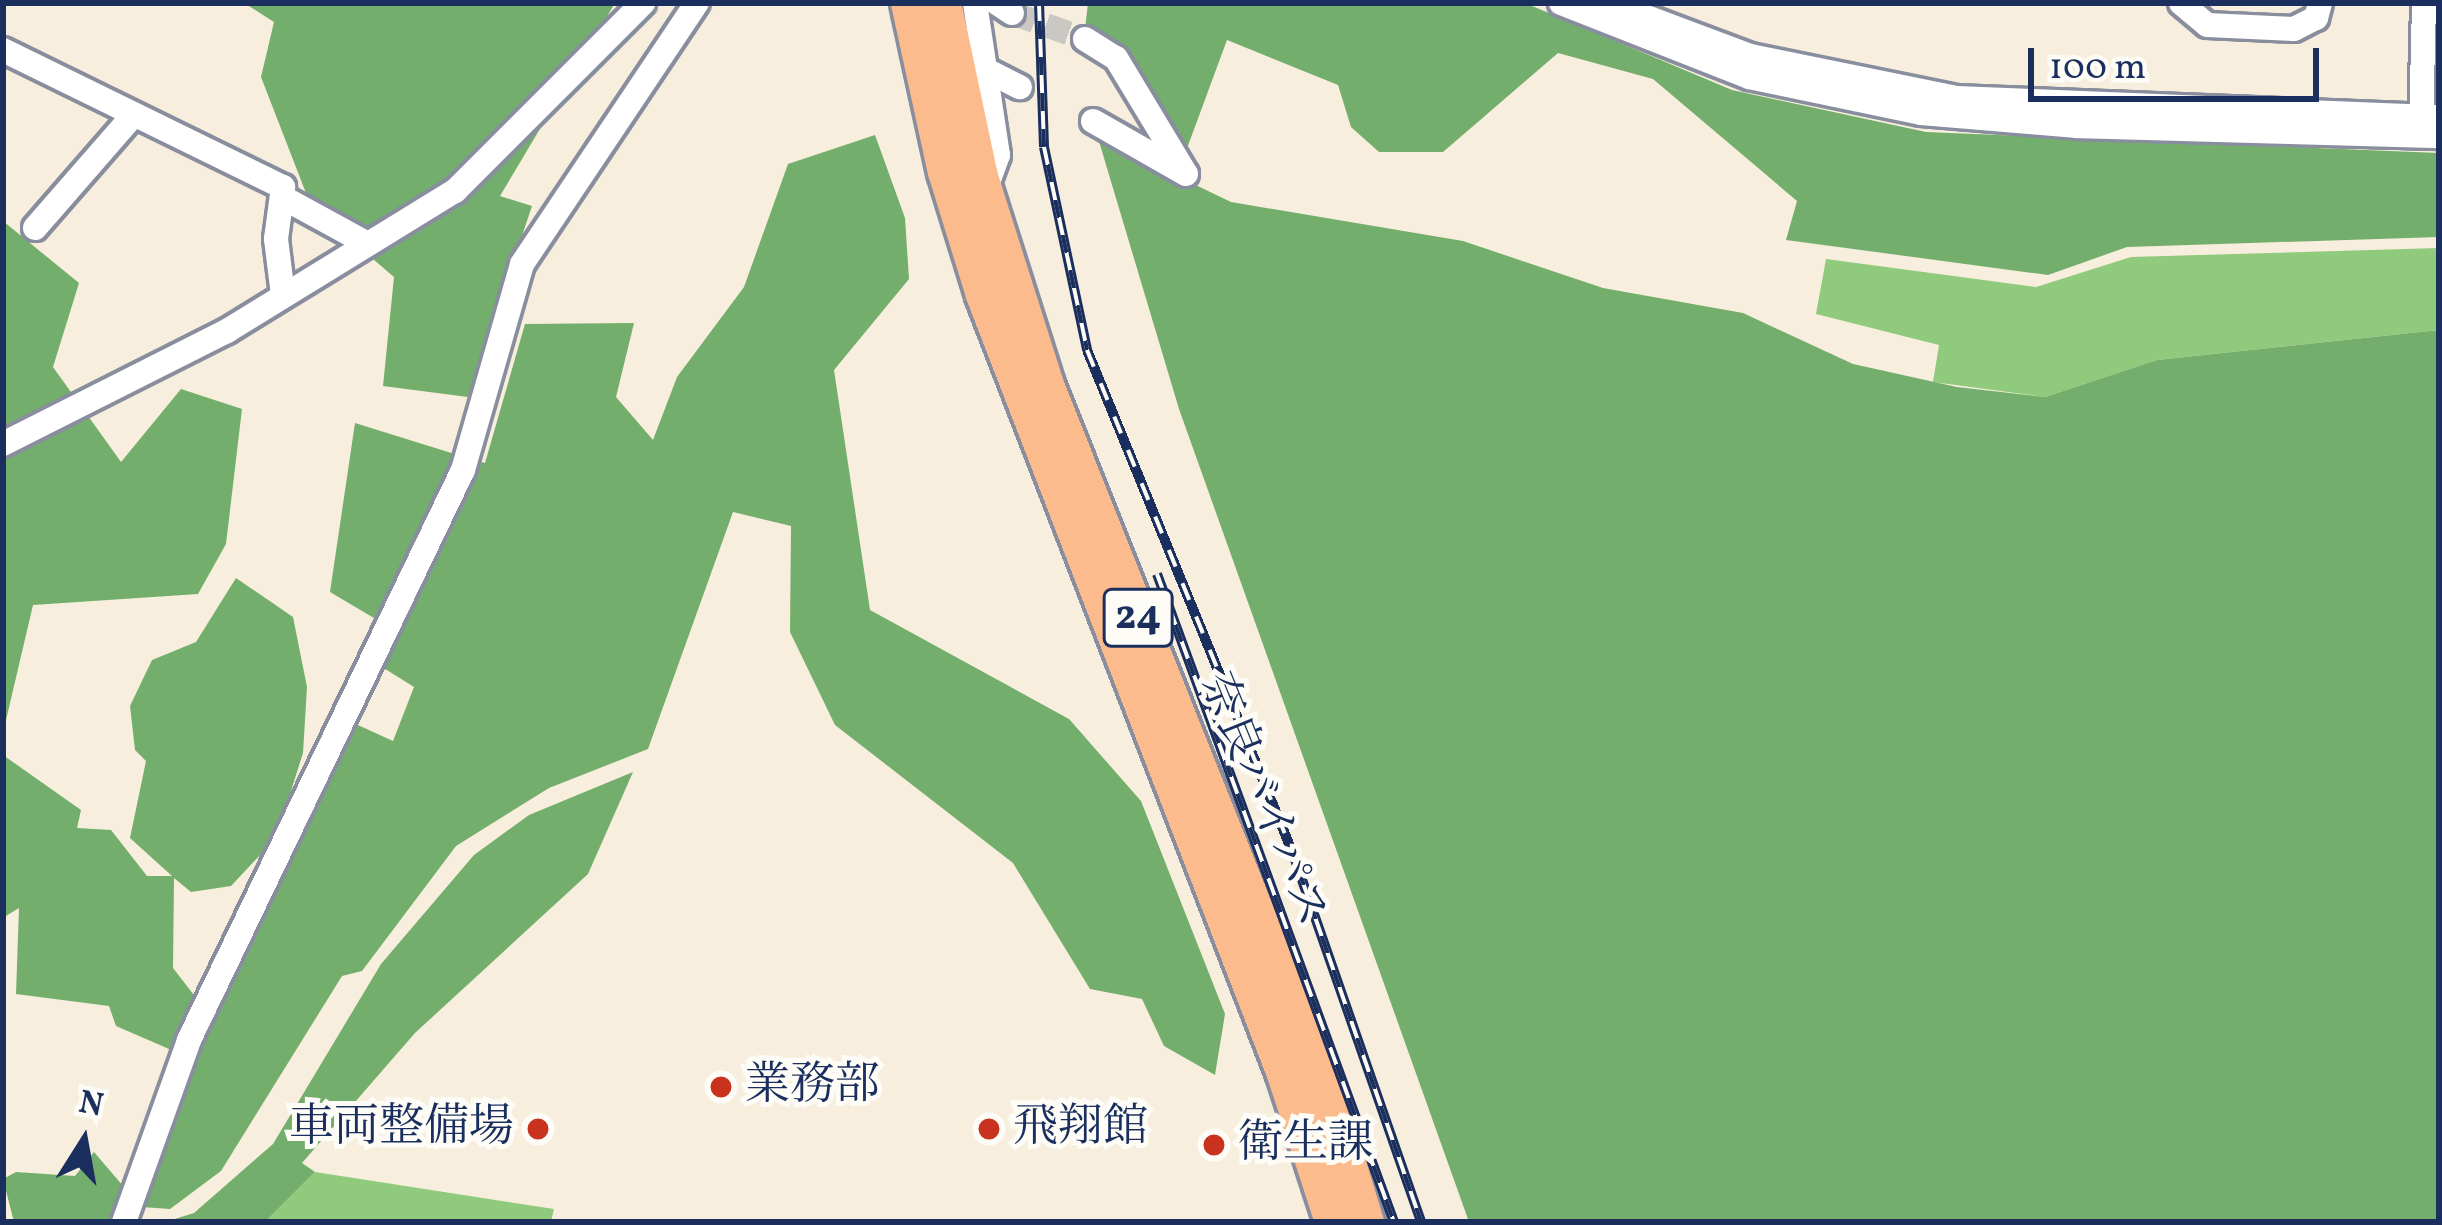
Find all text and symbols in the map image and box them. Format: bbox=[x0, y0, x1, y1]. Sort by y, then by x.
scale bar bbox=[2034, 24, 2325, 98]
text: 100 m bbox=[2049, 44, 2146, 94]
road number: 24 bbox=[1102, 582, 1174, 654]
street label: 奈良バイパス bbox=[1186, 665, 1338, 935]
place label: 業務部 bbox=[745, 1060, 880, 1114]
marker: 業務部 bbox=[708, 1074, 734, 1100]
north arrow bbox=[24, 1081, 144, 1201]
text: N bbox=[75, 1081, 107, 1131]
place label: 車両整備場 bbox=[289, 1102, 514, 1156]
place label: 飛翔館 bbox=[1013, 1102, 1148, 1156]
marker: 車両整備場 bbox=[525, 1116, 551, 1142]
marker: 飛翔館 bbox=[976, 1116, 1002, 1142]
place label: 衛生課 bbox=[1238, 1118, 1373, 1172]
marker: 衛生課 bbox=[1201, 1132, 1227, 1158]

